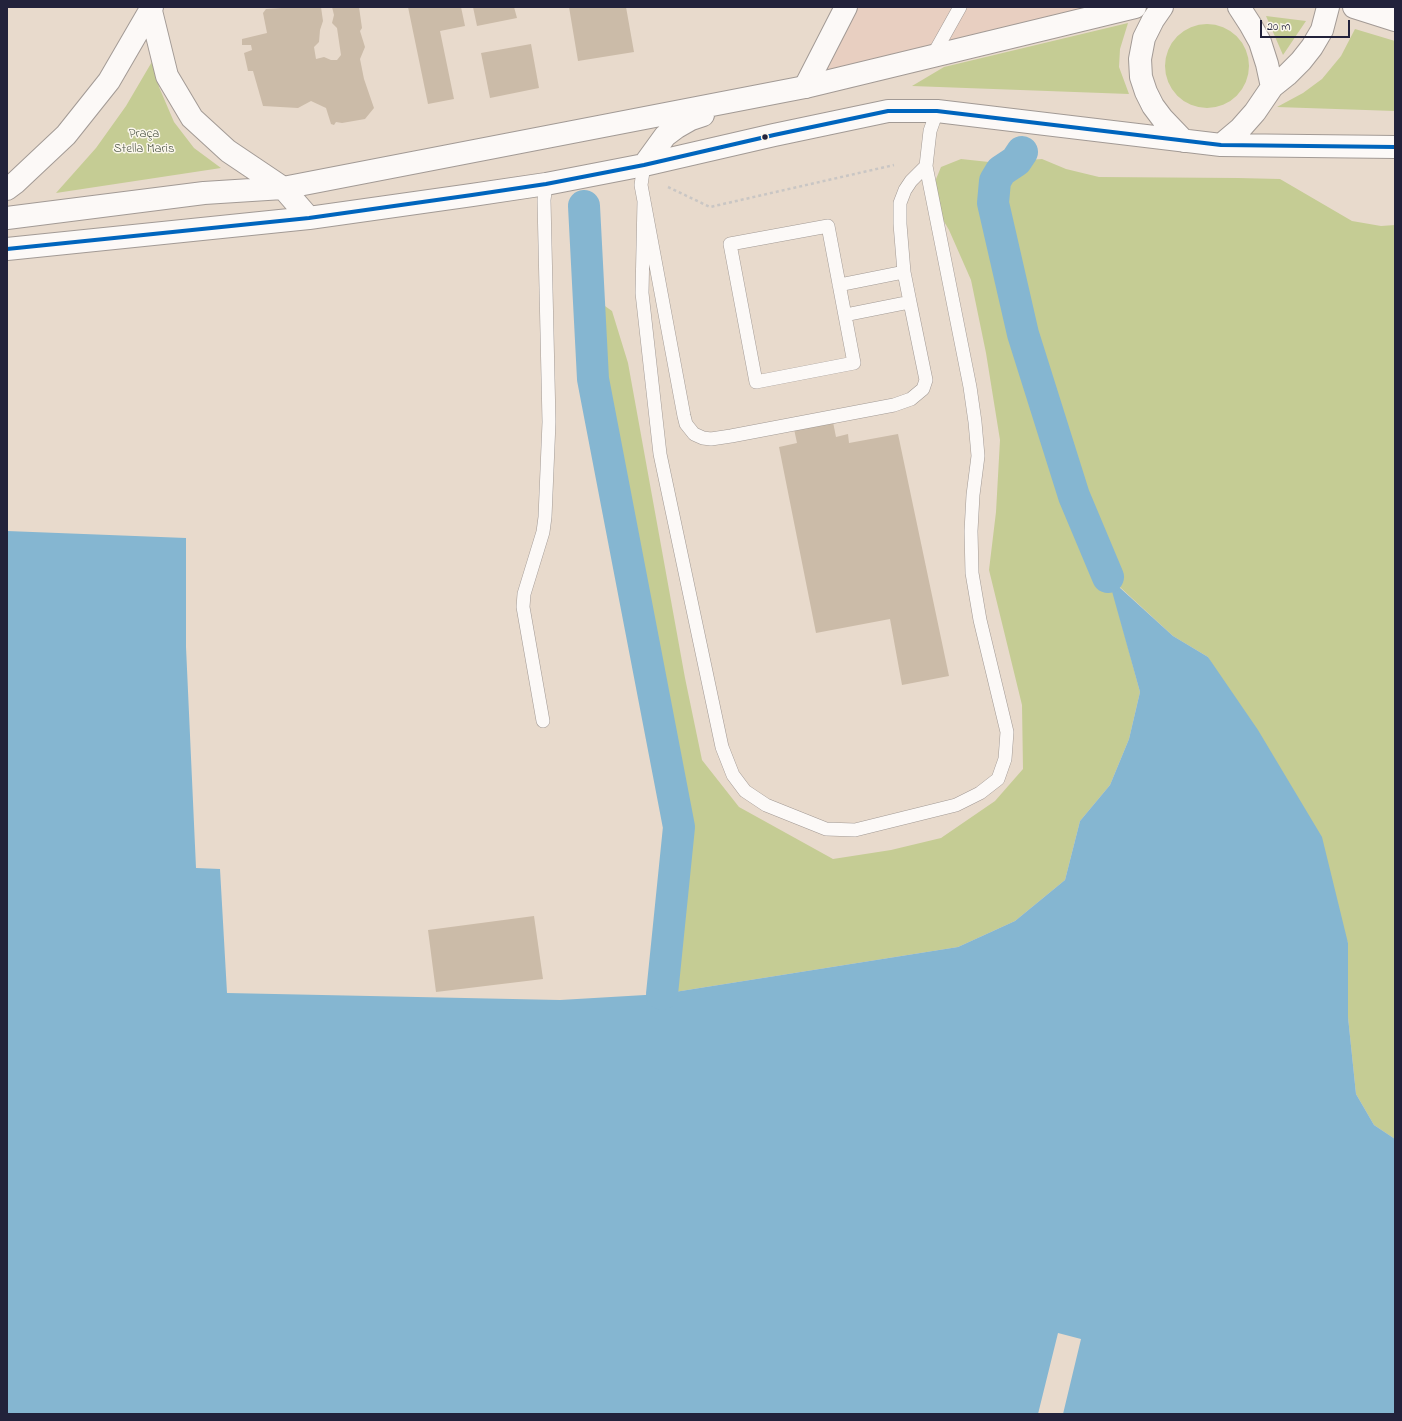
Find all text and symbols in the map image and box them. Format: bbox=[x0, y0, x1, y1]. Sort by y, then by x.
scale bar bbox=[1262, 12, 1352, 38]
text: 20 m bbox=[1267, 18, 1290, 36]
park label: Praça Stella Maris bbox=[113, 127, 175, 158]
unlabelled marker bbox=[760, 132, 770, 142]

